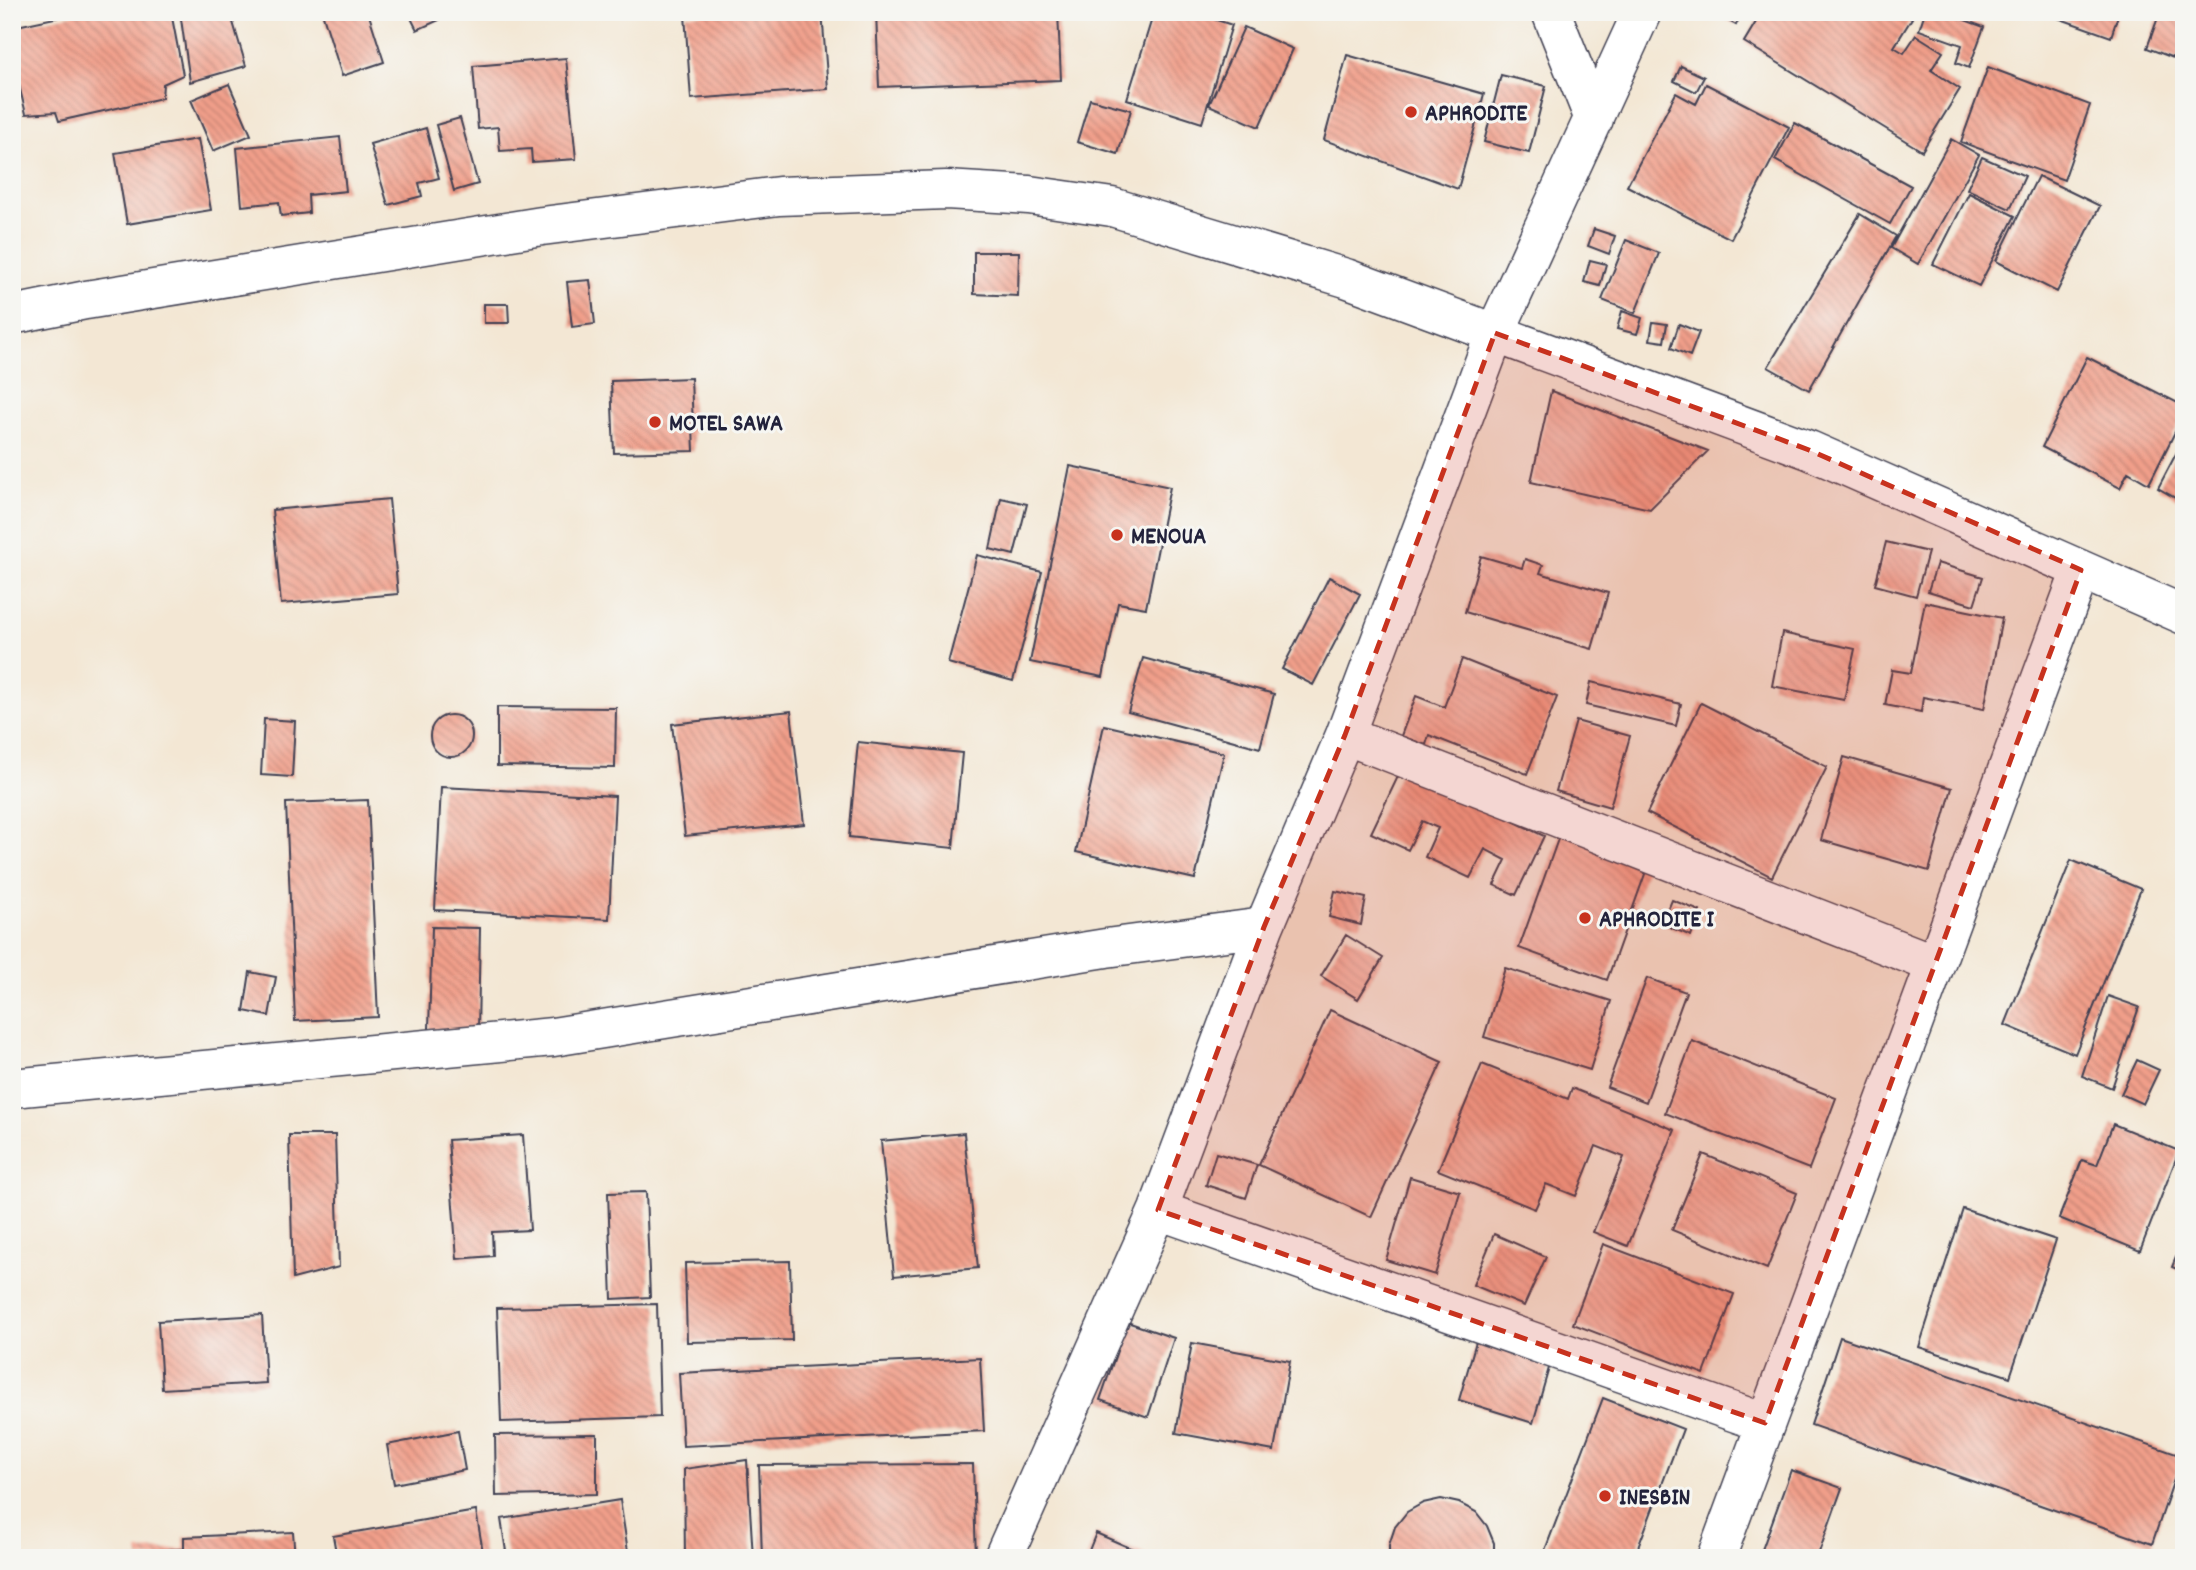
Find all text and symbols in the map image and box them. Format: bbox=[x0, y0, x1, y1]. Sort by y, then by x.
place label: APHRODITE bbox=[1425, 98, 1528, 132]
marker: APHRODITE bbox=[1403, 104, 1419, 120]
place label: MOTEL SAWA bbox=[669, 408, 783, 442]
marker: MOTEL SAWA bbox=[647, 414, 663, 430]
place label: MENOUA bbox=[1131, 521, 1206, 555]
marker: MENOUA bbox=[1109, 527, 1125, 543]
place label: APHRODITE I bbox=[1599, 904, 1715, 938]
marker: APHRODITE I bbox=[1577, 910, 1593, 926]
place label: INESBIN bbox=[1619, 1482, 1690, 1516]
marker: INESBIN bbox=[1597, 1488, 1613, 1504]

